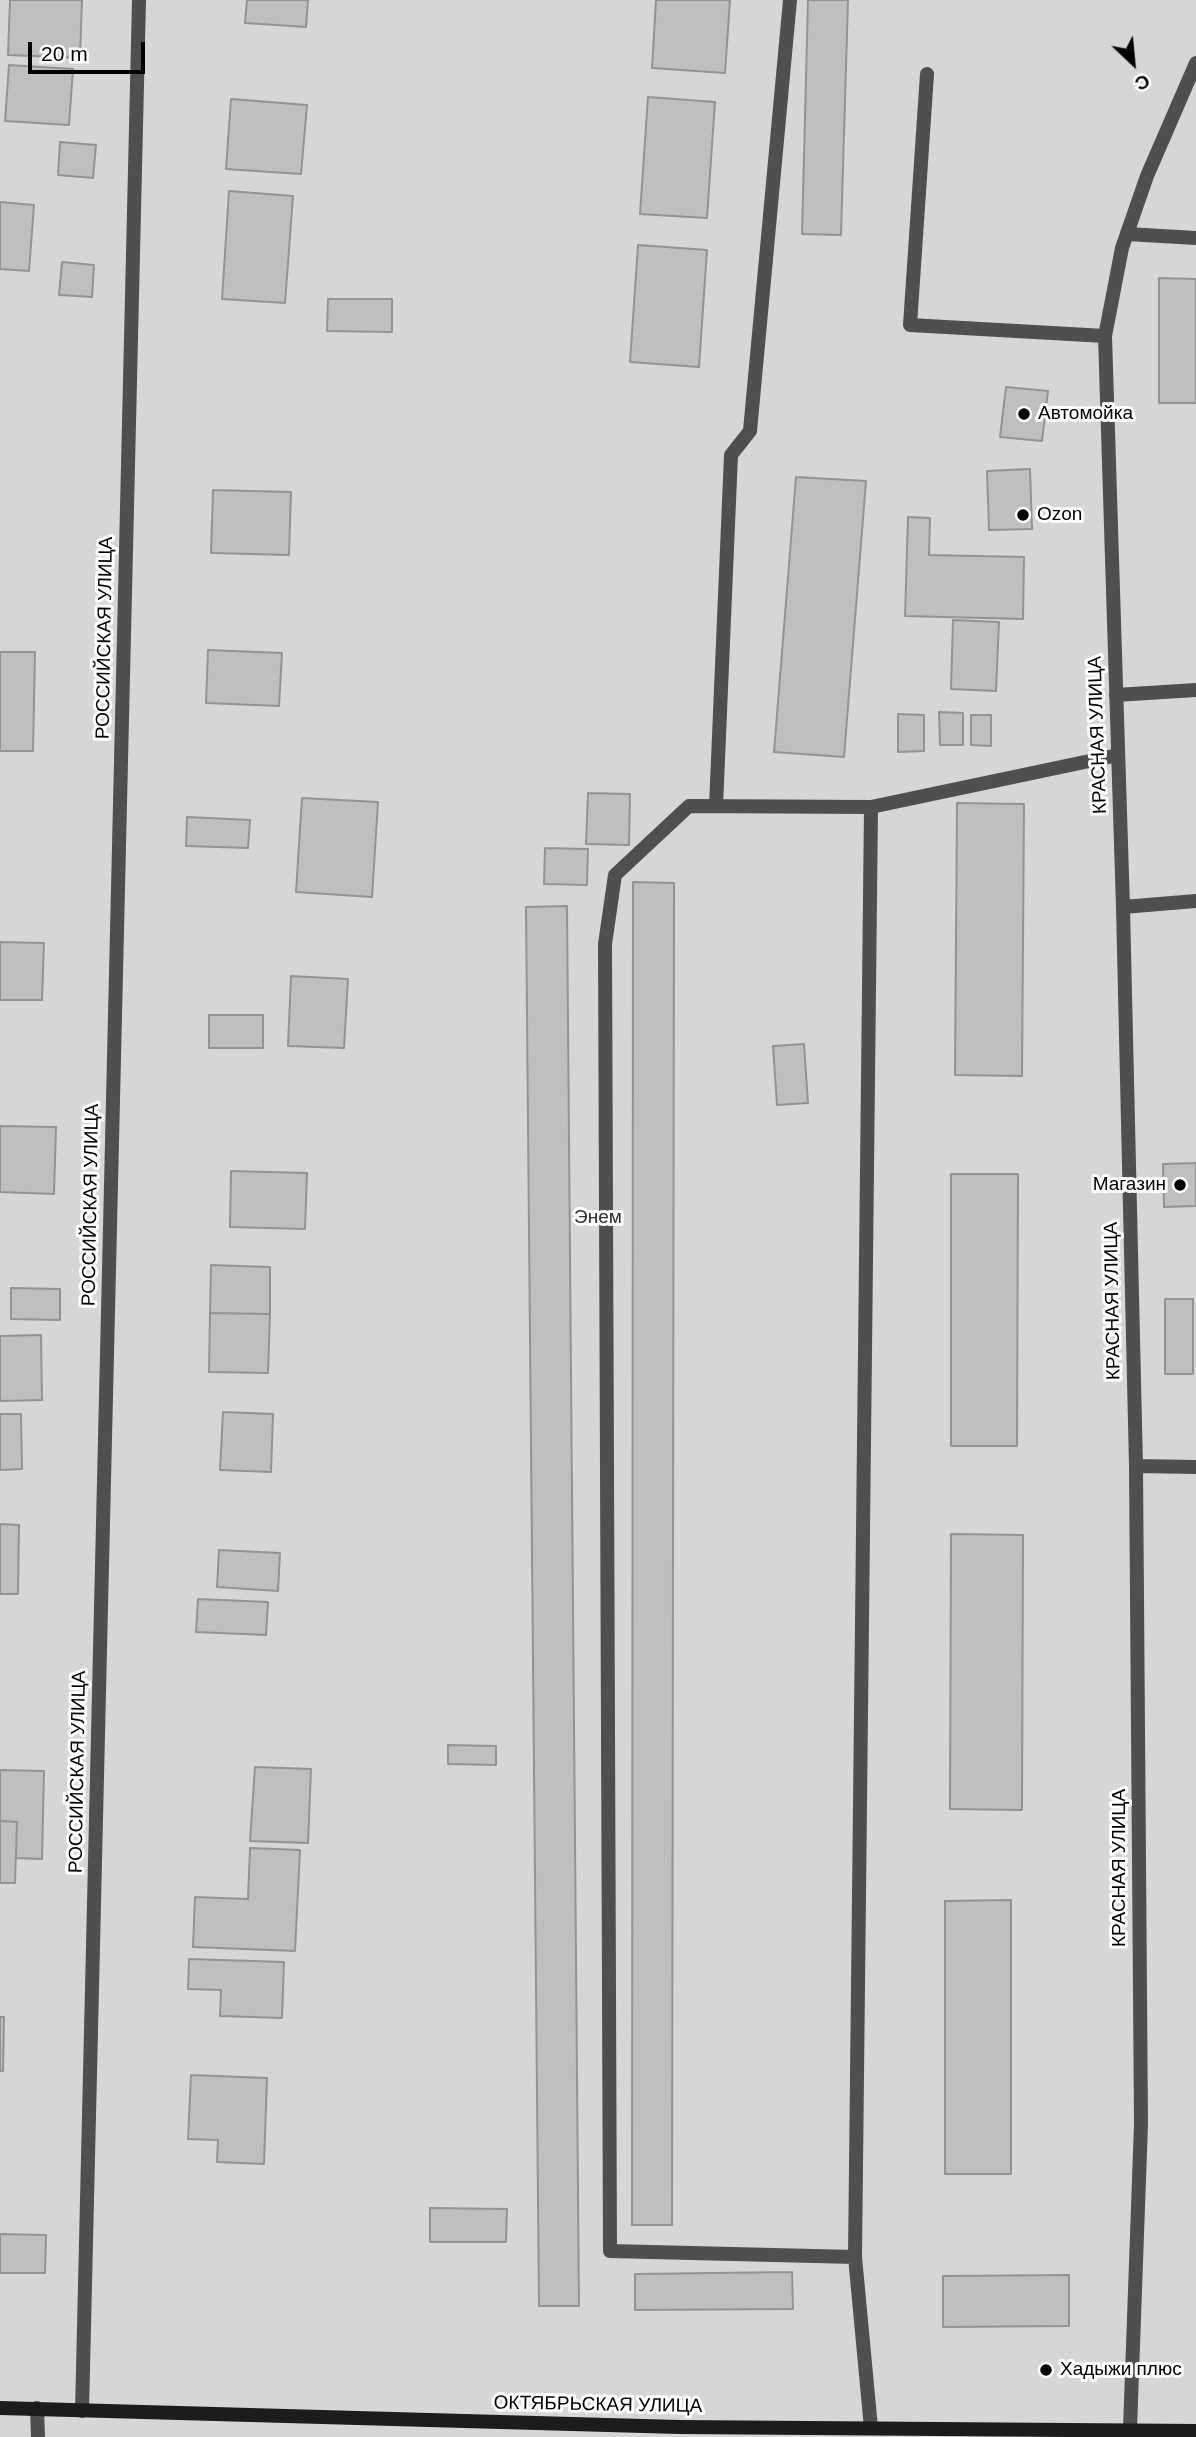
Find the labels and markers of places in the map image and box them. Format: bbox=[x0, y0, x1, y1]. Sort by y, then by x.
place label: Автомойка bbox=[1038, 403, 1133, 425]
marker: Автомойка bbox=[1016, 406, 1032, 422]
place label: Ozon bbox=[1037, 504, 1082, 526]
marker: Ozon bbox=[1015, 507, 1031, 523]
place label: Магазин bbox=[1093, 1174, 1166, 1196]
marker: Магазин bbox=[1172, 1177, 1188, 1193]
place label: Хадыжи плюс bbox=[1060, 2359, 1182, 2381]
marker: Хадыжи плюс bbox=[1038, 2362, 1054, 2378]

